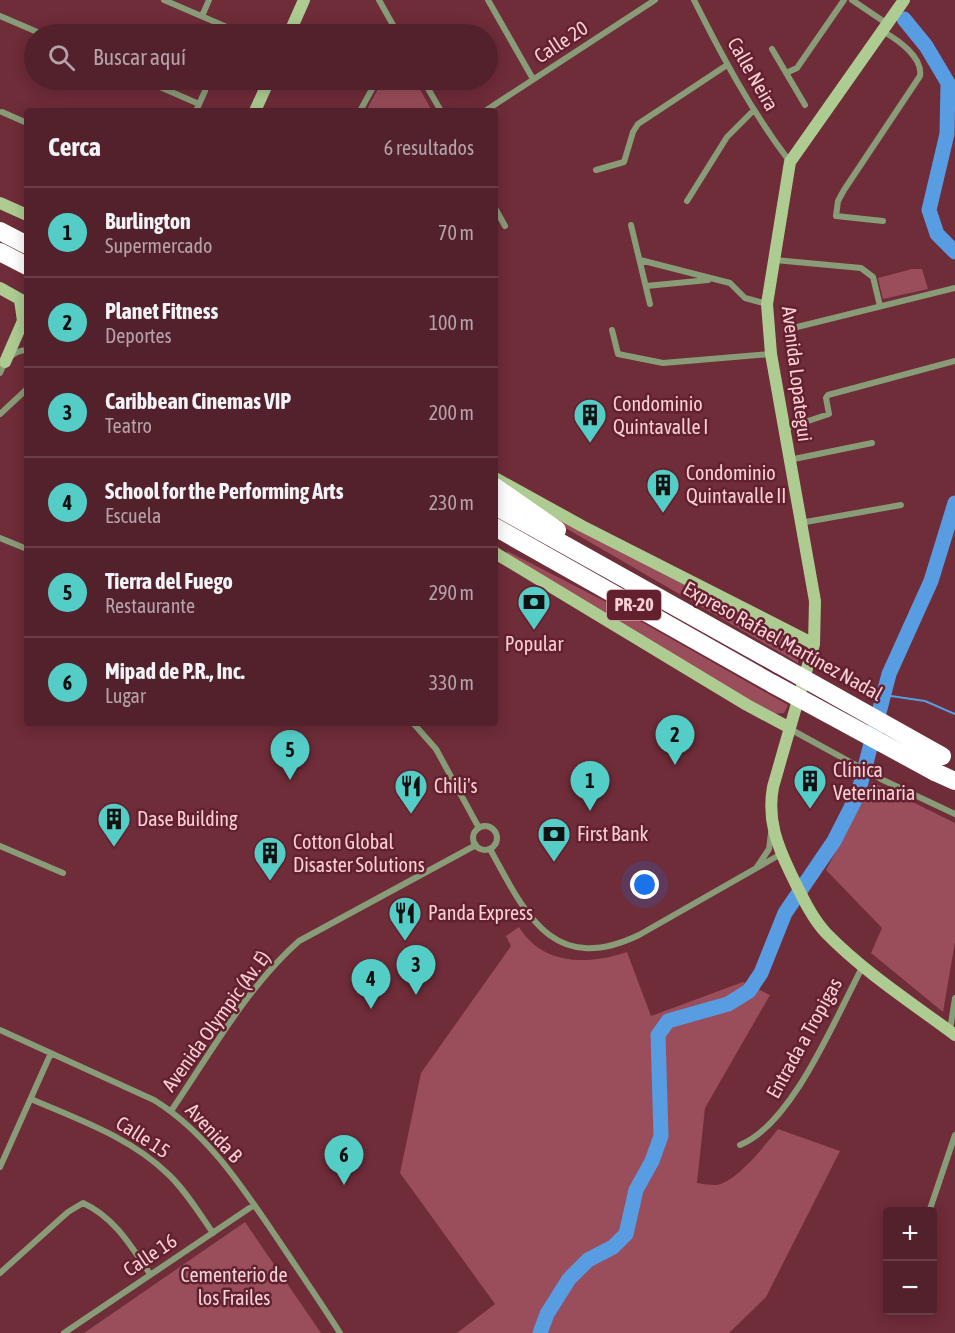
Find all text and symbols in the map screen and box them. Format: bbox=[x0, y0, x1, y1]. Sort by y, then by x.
street label: Calle 20 bbox=[530, 16, 592, 67]
search box bbox=[24, 24, 498, 90]
street label: Calle Neira bbox=[723, 33, 784, 114]
icon: search bbox=[45, 41, 78, 74]
text: Buscar aquí bbox=[93, 44, 186, 70]
text: Cerca bbox=[48, 132, 101, 162]
text: 6 resultados bbox=[384, 136, 474, 159]
text: Burlington bbox=[105, 208, 191, 234]
text: 1 bbox=[63, 221, 72, 244]
text: 70 m bbox=[438, 221, 474, 244]
text: Supermercado bbox=[105, 234, 212, 257]
text: Planet Fitness bbox=[105, 298, 218, 324]
street label: Avenida Lopategui bbox=[778, 305, 817, 443]
text: 2 bbox=[63, 311, 72, 334]
text: 100 m bbox=[429, 311, 474, 334]
text: Deportes bbox=[105, 324, 172, 347]
text: Caribbean Cinemas VIP bbox=[105, 388, 291, 414]
place label: Condominio Quintavalle I bbox=[613, 392, 708, 438]
building icon: Condominio Quintavalle I bbox=[572, 397, 608, 444]
text: 3 bbox=[63, 401, 72, 424]
text: 200 m bbox=[429, 401, 474, 424]
text: Teatro bbox=[105, 414, 152, 437]
place label: Condominio Quintavalle II bbox=[686, 461, 786, 507]
building icon: Condominio Quintavalle II bbox=[645, 467, 681, 514]
text: School for the Performing Arts bbox=[105, 478, 343, 504]
text: 4 bbox=[63, 491, 72, 514]
text: 230 m bbox=[429, 491, 474, 514]
text: Escuela bbox=[105, 504, 161, 527]
text: Tierra del Fuego bbox=[105, 568, 233, 594]
street label: Expreso Rafael Martínez Nadal bbox=[680, 576, 887, 705]
text: 5 bbox=[63, 581, 72, 604]
text: 290 m bbox=[429, 581, 474, 604]
bank icon: Popular bbox=[516, 584, 552, 631]
road number: PR-20 bbox=[607, 590, 661, 620]
text: Restaurante bbox=[105, 594, 195, 617]
place label: Popular bbox=[505, 632, 564, 655]
text: Mipad de P.R., Inc. bbox=[105, 658, 245, 684]
text: 6 bbox=[63, 671, 72, 694]
text: 330 m bbox=[429, 671, 474, 694]
text: Lugar bbox=[105, 684, 146, 707]
pin: 2 bbox=[656, 716, 694, 765]
pin: 5 bbox=[270, 730, 310, 780]
place label: Clínica Veterinaria bbox=[833, 758, 915, 804]
pin: 1 bbox=[570, 762, 610, 811]
building icon: Clínica Veterinaria bbox=[792, 763, 828, 810]
restaurant icon: Chili's bbox=[393, 768, 429, 815]
place label: Chili's bbox=[434, 774, 478, 797]
building icon: Dase Building bbox=[96, 801, 132, 848]
place label: Dase Building bbox=[137, 807, 238, 830]
bank icon: First Bank bbox=[536, 816, 572, 863]
place label: First Bank bbox=[577, 822, 649, 845]
place label: Cotton Global Disaster Solutions bbox=[293, 830, 425, 876]
building icon: Cotton Global Disaster Solutions bbox=[252, 835, 288, 882]
your location bbox=[630, 870, 659, 899]
restaurant icon: Panda Express bbox=[387, 895, 423, 942]
place label: Panda Express bbox=[428, 901, 533, 924]
street label: Avenida Olympic (Av. E) bbox=[157, 946, 274, 1096]
pin: 3 bbox=[396, 946, 436, 995]
pin: 4 bbox=[352, 960, 391, 1009]
street label: Entrada a Tropigas bbox=[761, 974, 846, 1102]
street label: Avenida B bbox=[181, 1098, 248, 1167]
street label: Calle 15 bbox=[112, 1111, 174, 1162]
pin: 6 bbox=[324, 1136, 364, 1185]
map controls bbox=[883, 1207, 937, 1315]
button: + bbox=[883, 1207, 937, 1261]
street label: Calle 16 bbox=[119, 1228, 181, 1281]
button: − bbox=[883, 1261, 937, 1315]
park label: Cementerio de los Frailes bbox=[180, 1263, 288, 1309]

